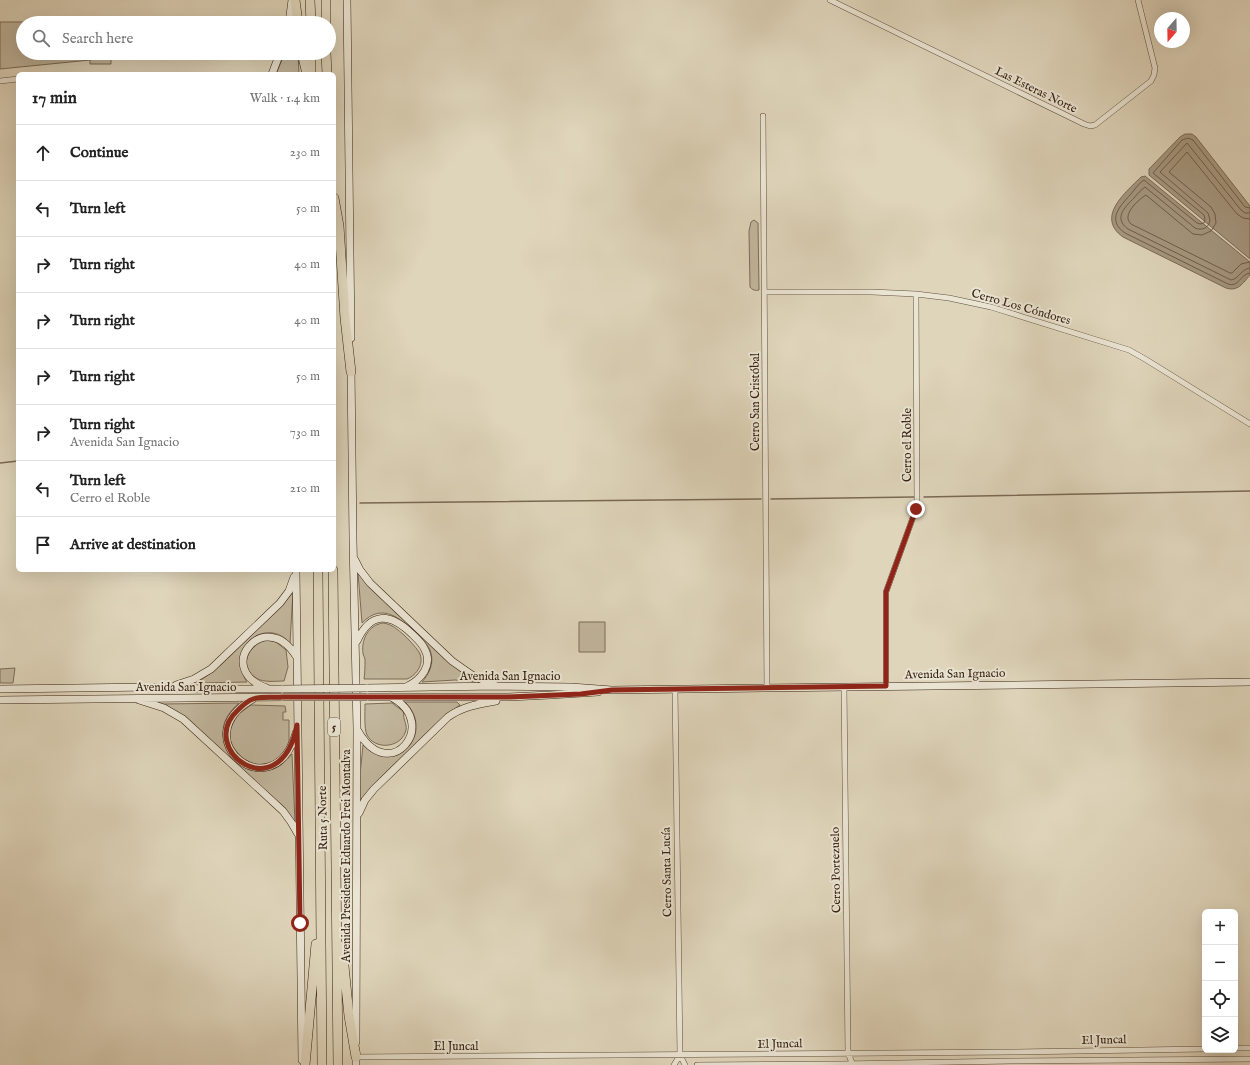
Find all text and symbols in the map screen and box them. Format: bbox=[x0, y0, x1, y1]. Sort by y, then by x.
north arrow bbox=[1154, 12, 1190, 48]
search box bbox=[16, 16, 336, 60]
icon: search bbox=[30, 27, 52, 49]
text: Search here bbox=[62, 29, 133, 48]
street label: Las Esteras Norte bbox=[992, 64, 1080, 117]
text: 17 min bbox=[32, 88, 77, 109]
text: Walk · 1.4 km bbox=[250, 90, 320, 107]
icon: ahead bbox=[32, 142, 54, 164]
text: Continue bbox=[70, 143, 128, 162]
text: 230 m bbox=[290, 144, 320, 161]
icon: left bbox=[32, 198, 54, 220]
text: Turn left bbox=[70, 199, 126, 218]
text: 50 m bbox=[296, 200, 320, 217]
icon: right bbox=[32, 254, 54, 276]
text: Turn right bbox=[70, 255, 135, 274]
text: 40 m bbox=[294, 256, 320, 273]
street label: Cerro Los Cóndores bbox=[970, 286, 1072, 328]
icon: right bbox=[32, 310, 54, 332]
text: Turn right bbox=[70, 311, 135, 330]
text: 40 m bbox=[294, 312, 320, 329]
street label: Cerro San Cristóbal bbox=[748, 352, 763, 451]
icon: right bbox=[32, 366, 54, 388]
text: Turn right bbox=[70, 367, 135, 386]
text: 50 m bbox=[296, 368, 320, 385]
street label: Cerro el Roble bbox=[900, 407, 915, 482]
text: Turn right bbox=[70, 415, 135, 434]
icon: right bbox=[32, 422, 54, 444]
text: 730 m bbox=[290, 424, 320, 441]
text: Avenida San Ignacio bbox=[70, 434, 179, 451]
text: Turn left bbox=[70, 471, 126, 490]
icon: left bbox=[32, 478, 54, 500]
text: 210 m bbox=[290, 480, 320, 497]
text: Cerro el Roble bbox=[70, 490, 150, 507]
route end bbox=[907, 500, 925, 518]
icon: arrive bbox=[32, 534, 54, 556]
text: Arrive at destination bbox=[70, 535, 196, 554]
street label: Avenida San Ignacio bbox=[904, 666, 1006, 682]
street label: Avenida San Ignacio bbox=[459, 669, 561, 684]
street label: Avenida San Ignacio bbox=[135, 680, 237, 695]
road number: 5 bbox=[328, 718, 340, 736]
street label: Avenida Presidente Eduardo Frei Montalva bbox=[339, 749, 354, 964]
street label: Ruta 5 Norte bbox=[315, 785, 331, 850]
street label: Cerro Santa Lucía bbox=[659, 826, 675, 917]
street label: Cerro Portezuelo bbox=[828, 826, 844, 913]
map controls bbox=[1202, 909, 1238, 1053]
button: + bbox=[1202, 909, 1238, 945]
route start bbox=[291, 914, 309, 932]
button: − bbox=[1202, 945, 1238, 981]
button: locate bbox=[1202, 981, 1238, 1017]
button: layers bbox=[1202, 1017, 1238, 1053]
street label: El Juncal bbox=[1081, 1032, 1127, 1049]
street label: El Juncal bbox=[757, 1036, 803, 1053]
street label: El Juncal bbox=[433, 1039, 479, 1055]

